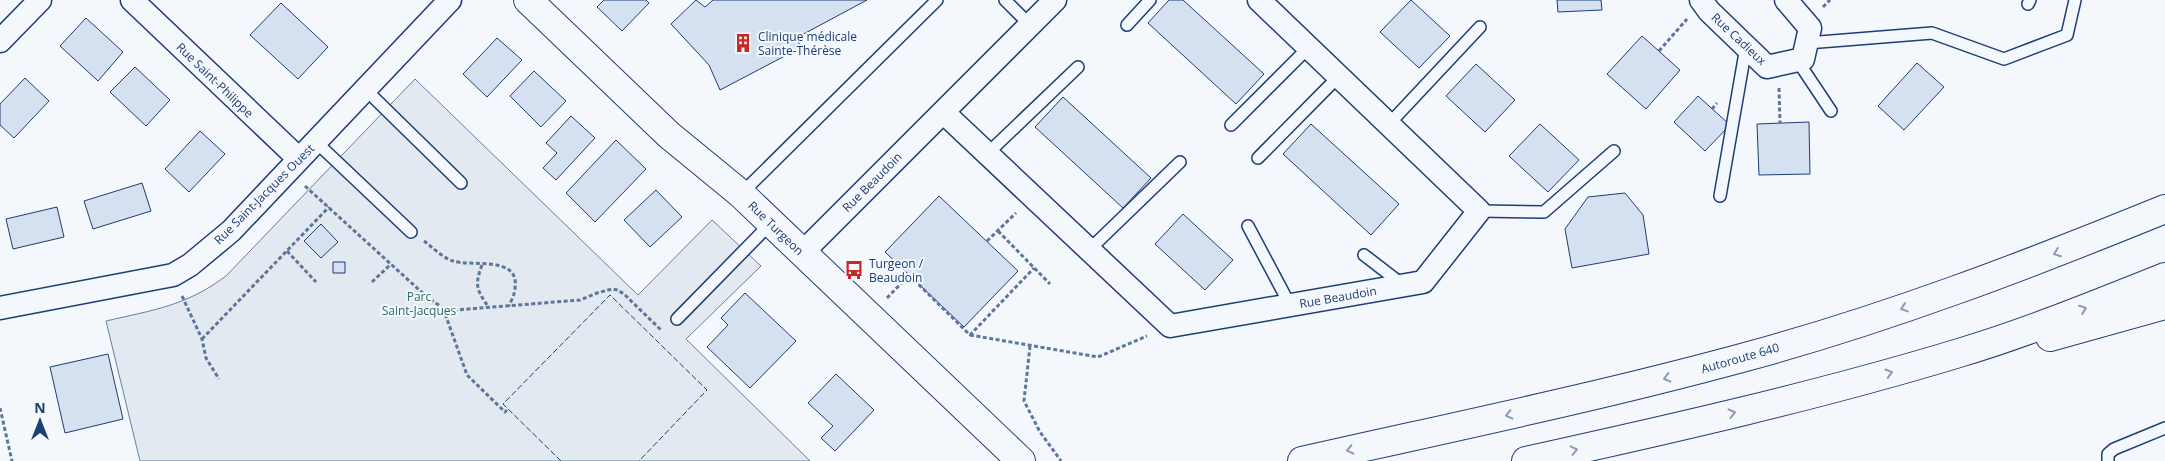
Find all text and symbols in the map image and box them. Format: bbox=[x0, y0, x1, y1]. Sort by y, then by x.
street label: Rue Cadieux bbox=[1708, 9, 1771, 69]
place label: Clinique médicale Sainte-Thérèse bbox=[758, 28, 857, 59]
building icon: Clinique médicale Sainte-Thérèse bbox=[732, 32, 754, 54]
street label: Rue Saint-Philippe bbox=[173, 39, 258, 122]
street label: Rue Saint-Jacques Ouest bbox=[210, 140, 318, 248]
street label: Rue Beaudoin bbox=[838, 148, 906, 216]
street label: Rue Turgeon bbox=[744, 197, 808, 259]
one-way arrow bbox=[2053, 247, 2062, 257]
place label: Turgeon / Beaudoin bbox=[869, 255, 924, 286]
bus stop icon: Turgeon / Beaudoin bbox=[843, 259, 865, 281]
street label: Rue Beaudoin bbox=[1298, 282, 1378, 312]
park label: Parc Saint-Jacques bbox=[382, 288, 457, 319]
one-way arrow bbox=[1901, 302, 1909, 312]
one-way arrow bbox=[2078, 304, 2087, 315]
street label: Autoroute 640 bbox=[1699, 339, 1781, 377]
one-way arrow bbox=[1885, 368, 1894, 379]
one-way arrow bbox=[1663, 372, 1671, 382]
north arrow bbox=[15, 396, 65, 446]
text: N bbox=[34, 398, 46, 417]
one-way arrow bbox=[1727, 408, 1736, 419]
one-way arrow bbox=[1504, 409, 1513, 420]
one-way arrow bbox=[1346, 444, 1354, 455]
one-way arrow bbox=[1569, 445, 1578, 456]

